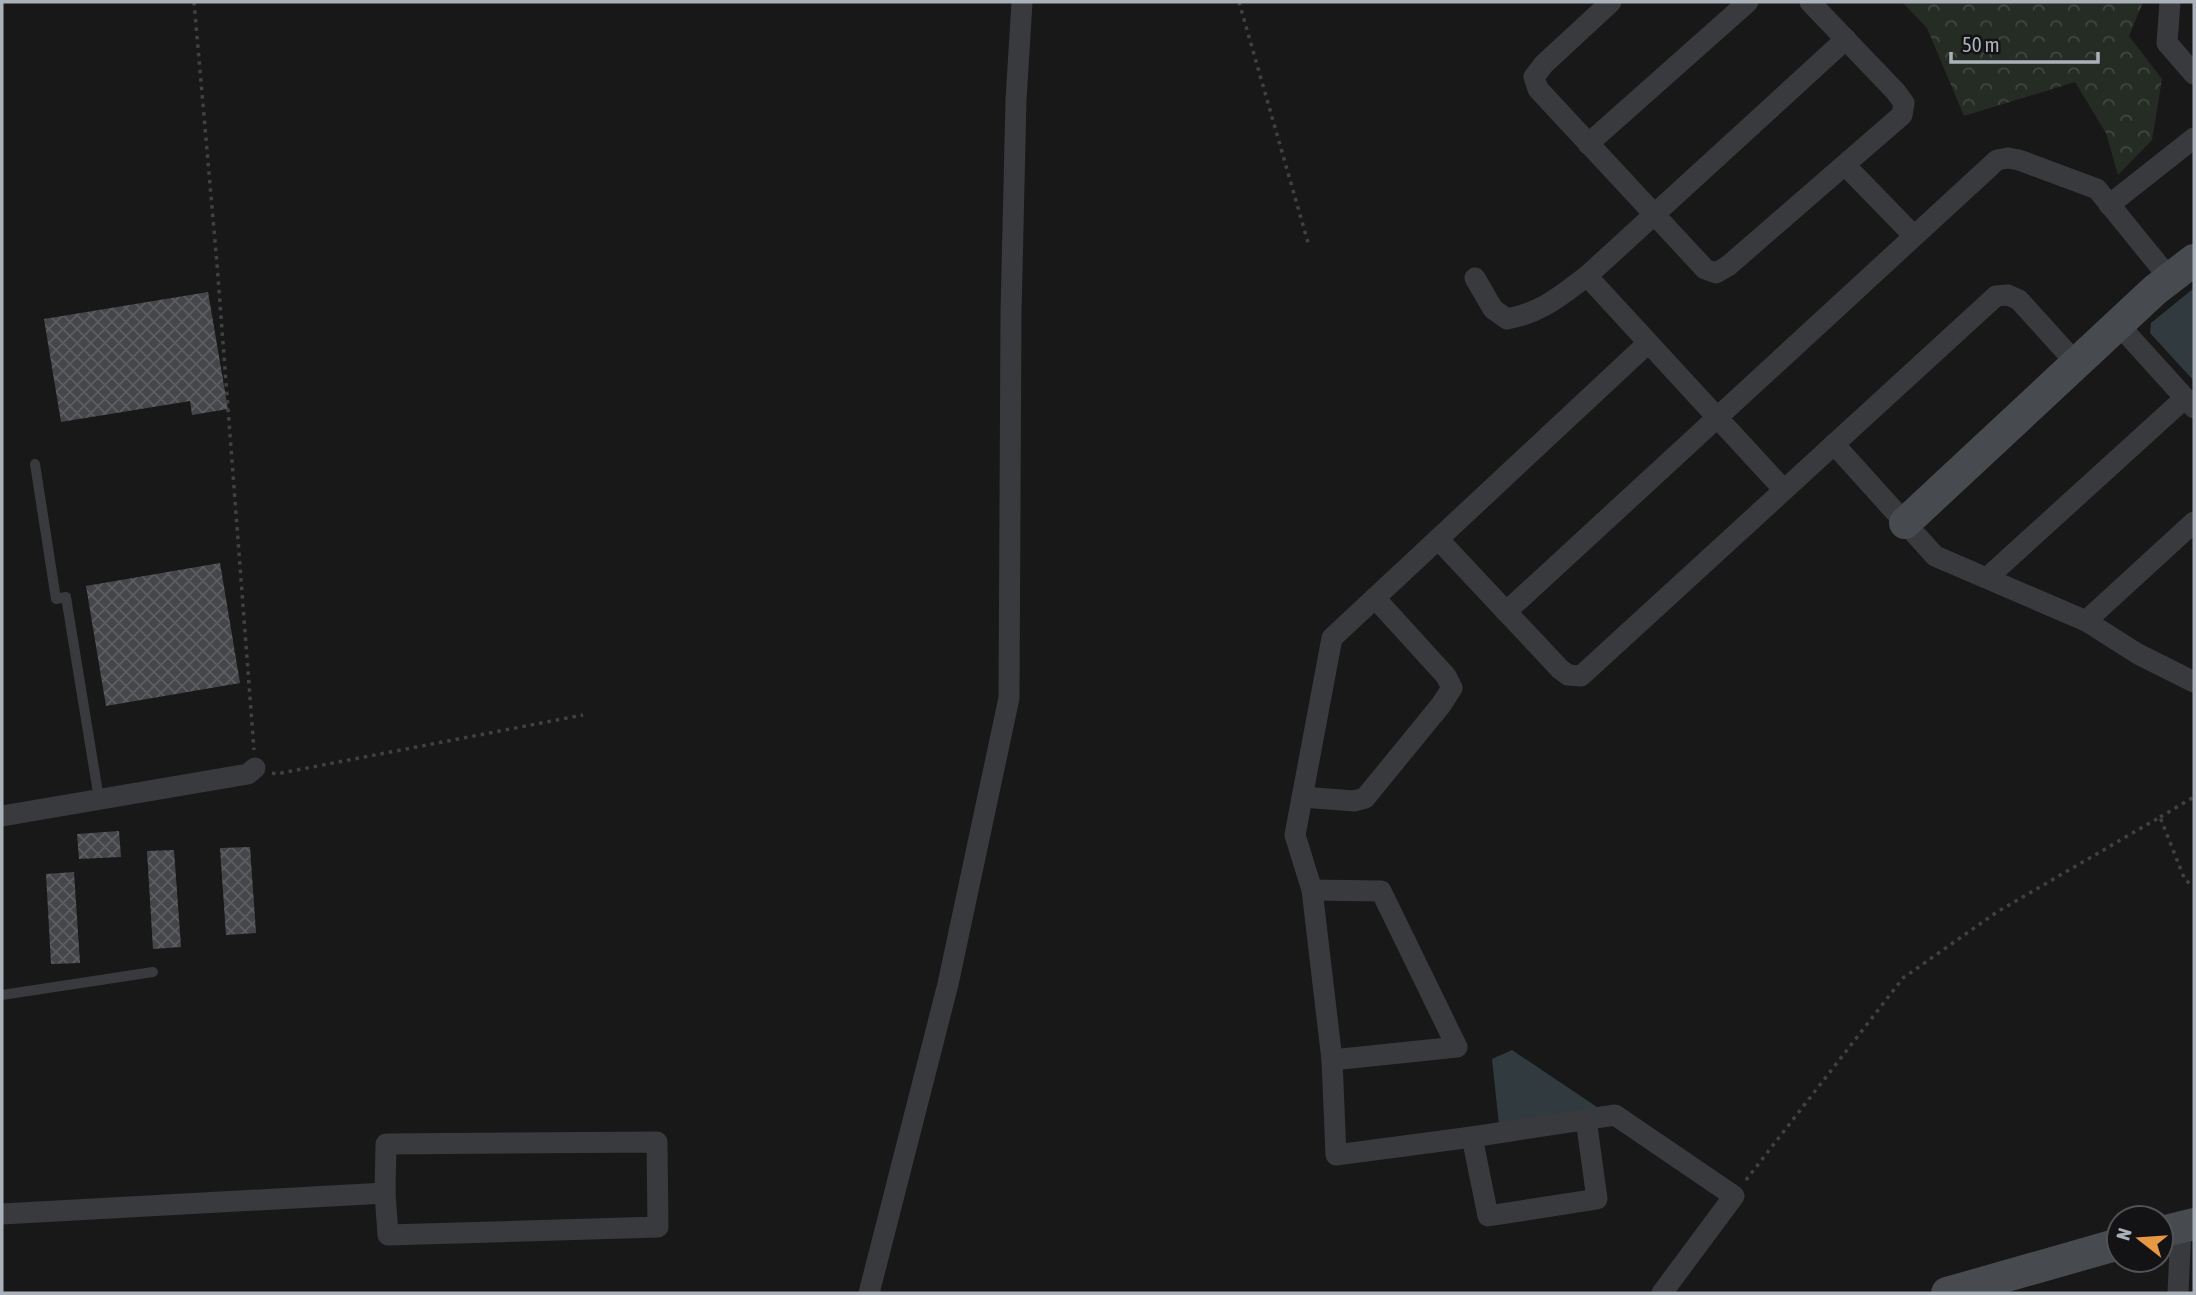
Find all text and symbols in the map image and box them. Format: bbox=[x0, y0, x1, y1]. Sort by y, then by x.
scale bar bbox=[1951, 21, 2098, 65]
text: 50 m bbox=[1962, 32, 2000, 56]
north arrow bbox=[2105, 1204, 2175, 1274]
text: N bbox=[2112, 1225, 2136, 1243]

